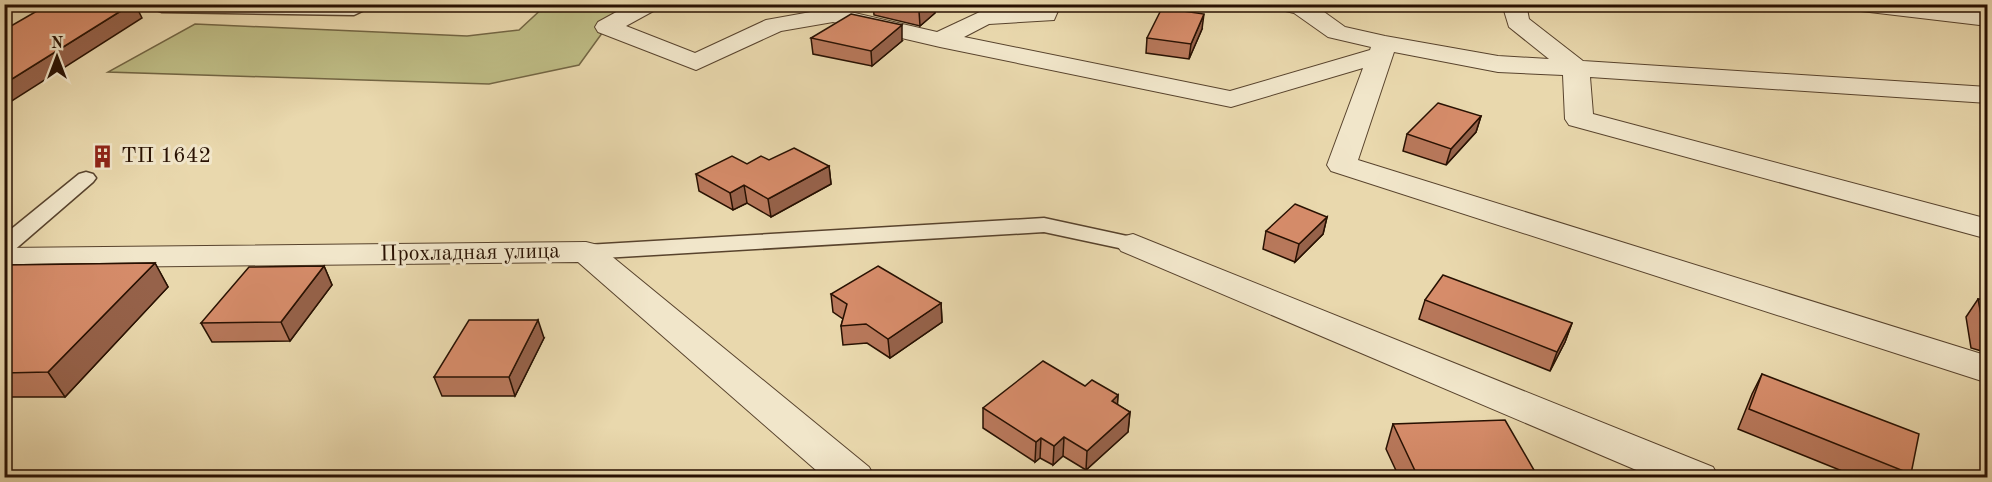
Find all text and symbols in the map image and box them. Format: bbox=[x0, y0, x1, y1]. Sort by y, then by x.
north arrow bbox=[27, 27, 87, 87]
text: N bbox=[51, 36, 64, 52]
building icon: ТП 1642 bbox=[90, 143, 116, 169]
place label: ТП 1642 bbox=[121, 145, 211, 167]
street label: Прохладная улица bbox=[380, 240, 560, 266]

